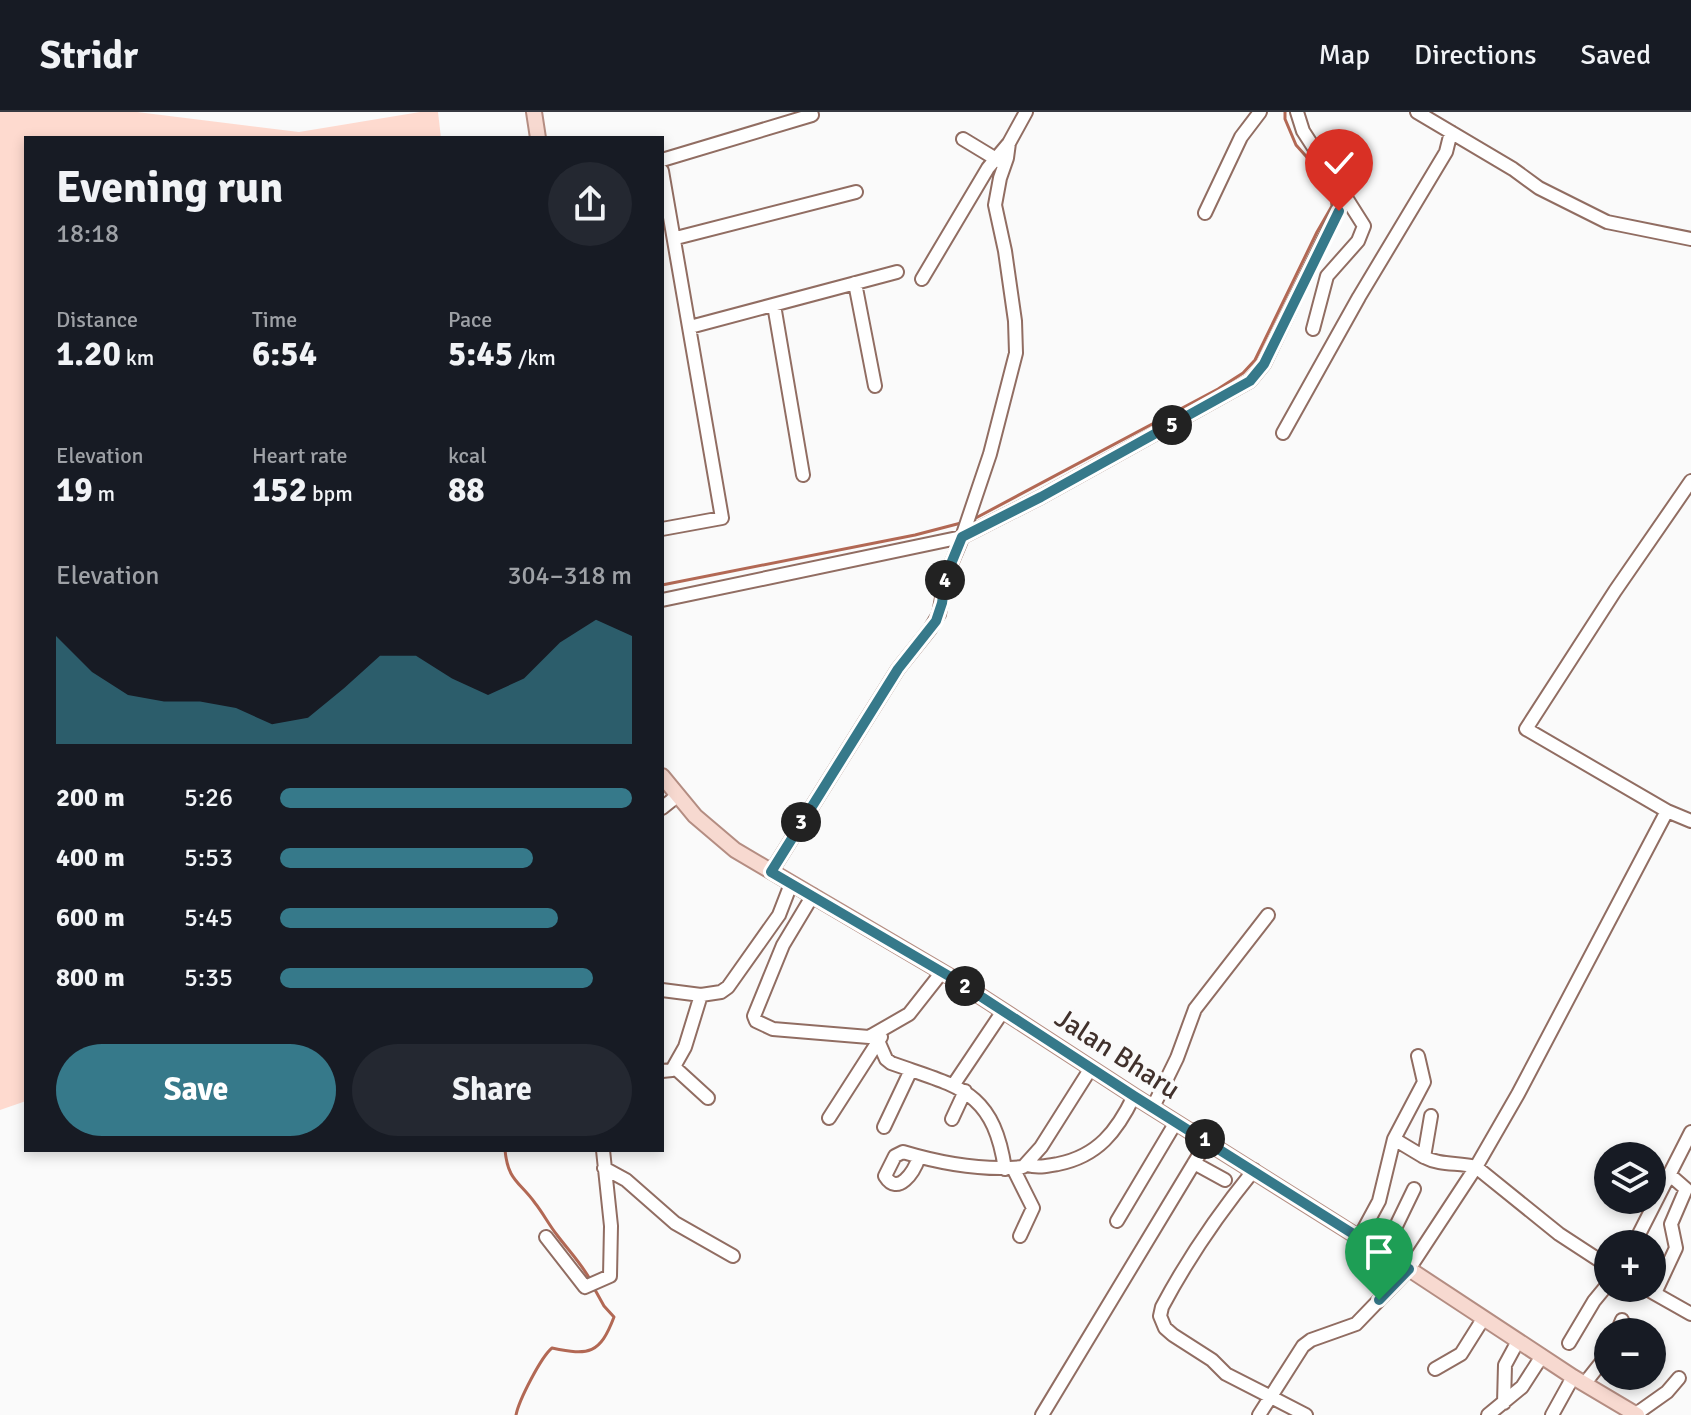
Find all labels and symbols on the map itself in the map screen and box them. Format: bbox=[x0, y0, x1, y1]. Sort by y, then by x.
pin bbox=[1305, 129, 1373, 211]
pin: 5 bbox=[1152, 405, 1192, 445]
pin: 4 bbox=[925, 560, 965, 600]
pin: 3 bbox=[781, 802, 821, 842]
pin: 2 bbox=[945, 966, 985, 1006]
street label: Jalan Bharu bbox=[1049, 1001, 1186, 1107]
pin: 1 bbox=[1185, 1119, 1225, 1159]
pin bbox=[1345, 1218, 1413, 1300]

